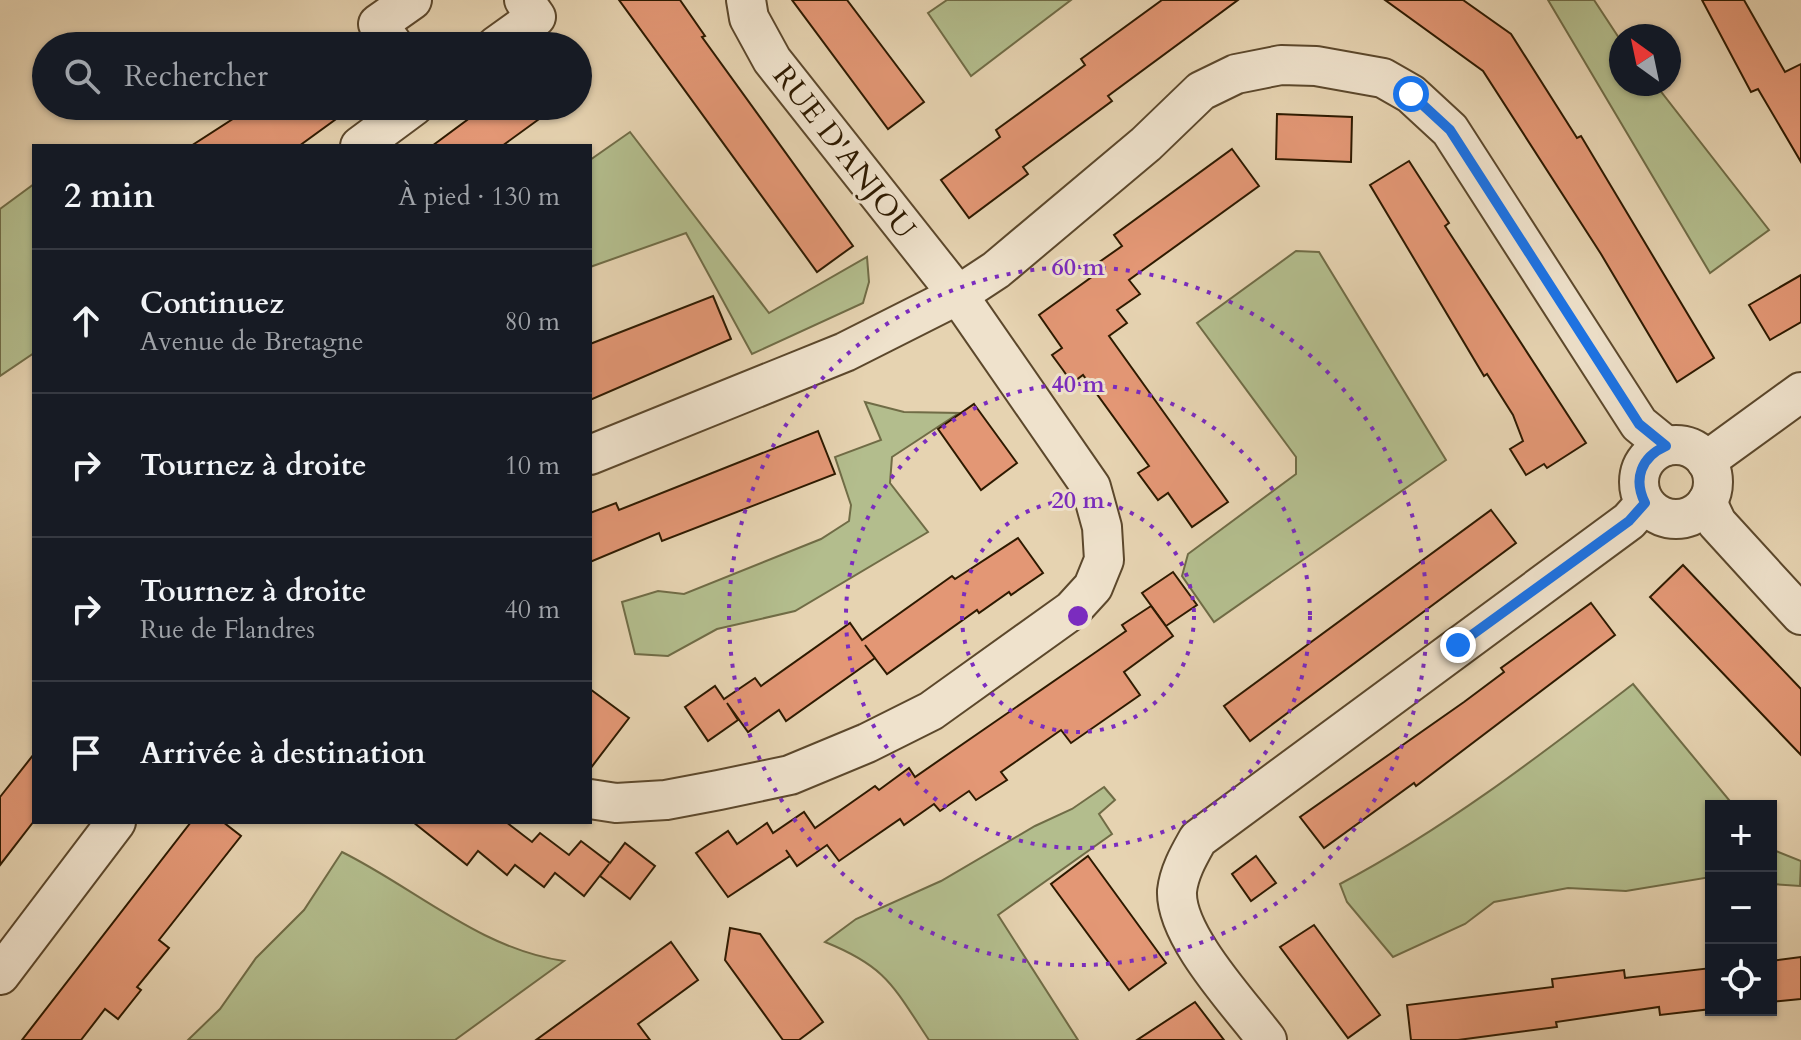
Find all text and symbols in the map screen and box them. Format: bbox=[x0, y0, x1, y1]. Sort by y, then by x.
north arrow bbox=[1609, 24, 1681, 96]
search box bbox=[32, 32, 592, 120]
icon: search bbox=[60, 54, 104, 98]
text: Rechercher bbox=[124, 56, 268, 97]
street label: RUE D'ANJOU bbox=[763, 56, 925, 248]
route start bbox=[1393, 76, 1429, 112]
text: 2 min bbox=[64, 173, 155, 219]
text: À pied · 130 m bbox=[398, 179, 560, 214]
text: 60 m bbox=[1051, 251, 1105, 284]
text: Continuez bbox=[140, 283, 284, 324]
icon: ahead bbox=[64, 299, 108, 343]
text: 80 m bbox=[504, 304, 560, 339]
text: Avenue de Bretagne bbox=[140, 324, 364, 359]
text: 40 m bbox=[1051, 368, 1105, 401]
icon: right bbox=[64, 443, 108, 487]
text: Tournez à droite bbox=[140, 445, 367, 486]
text: 10 m bbox=[504, 448, 560, 483]
text: 20 m bbox=[1051, 484, 1105, 517]
text: Tournez à droite bbox=[140, 571, 367, 612]
icon: right bbox=[64, 587, 108, 631]
text: 40 m bbox=[504, 592, 560, 627]
centre of rings bbox=[1064, 602, 1092, 630]
text: Rue de Flandres bbox=[140, 612, 315, 647]
route end bbox=[1440, 627, 1476, 663]
icon: arrive bbox=[64, 731, 108, 775]
text: Arrivée à destination bbox=[140, 733, 426, 774]
map controls bbox=[1705, 800, 1777, 1016]
button: + bbox=[1705, 800, 1777, 872]
button: − bbox=[1705, 872, 1777, 944]
button: locate bbox=[1705, 944, 1777, 1016]

